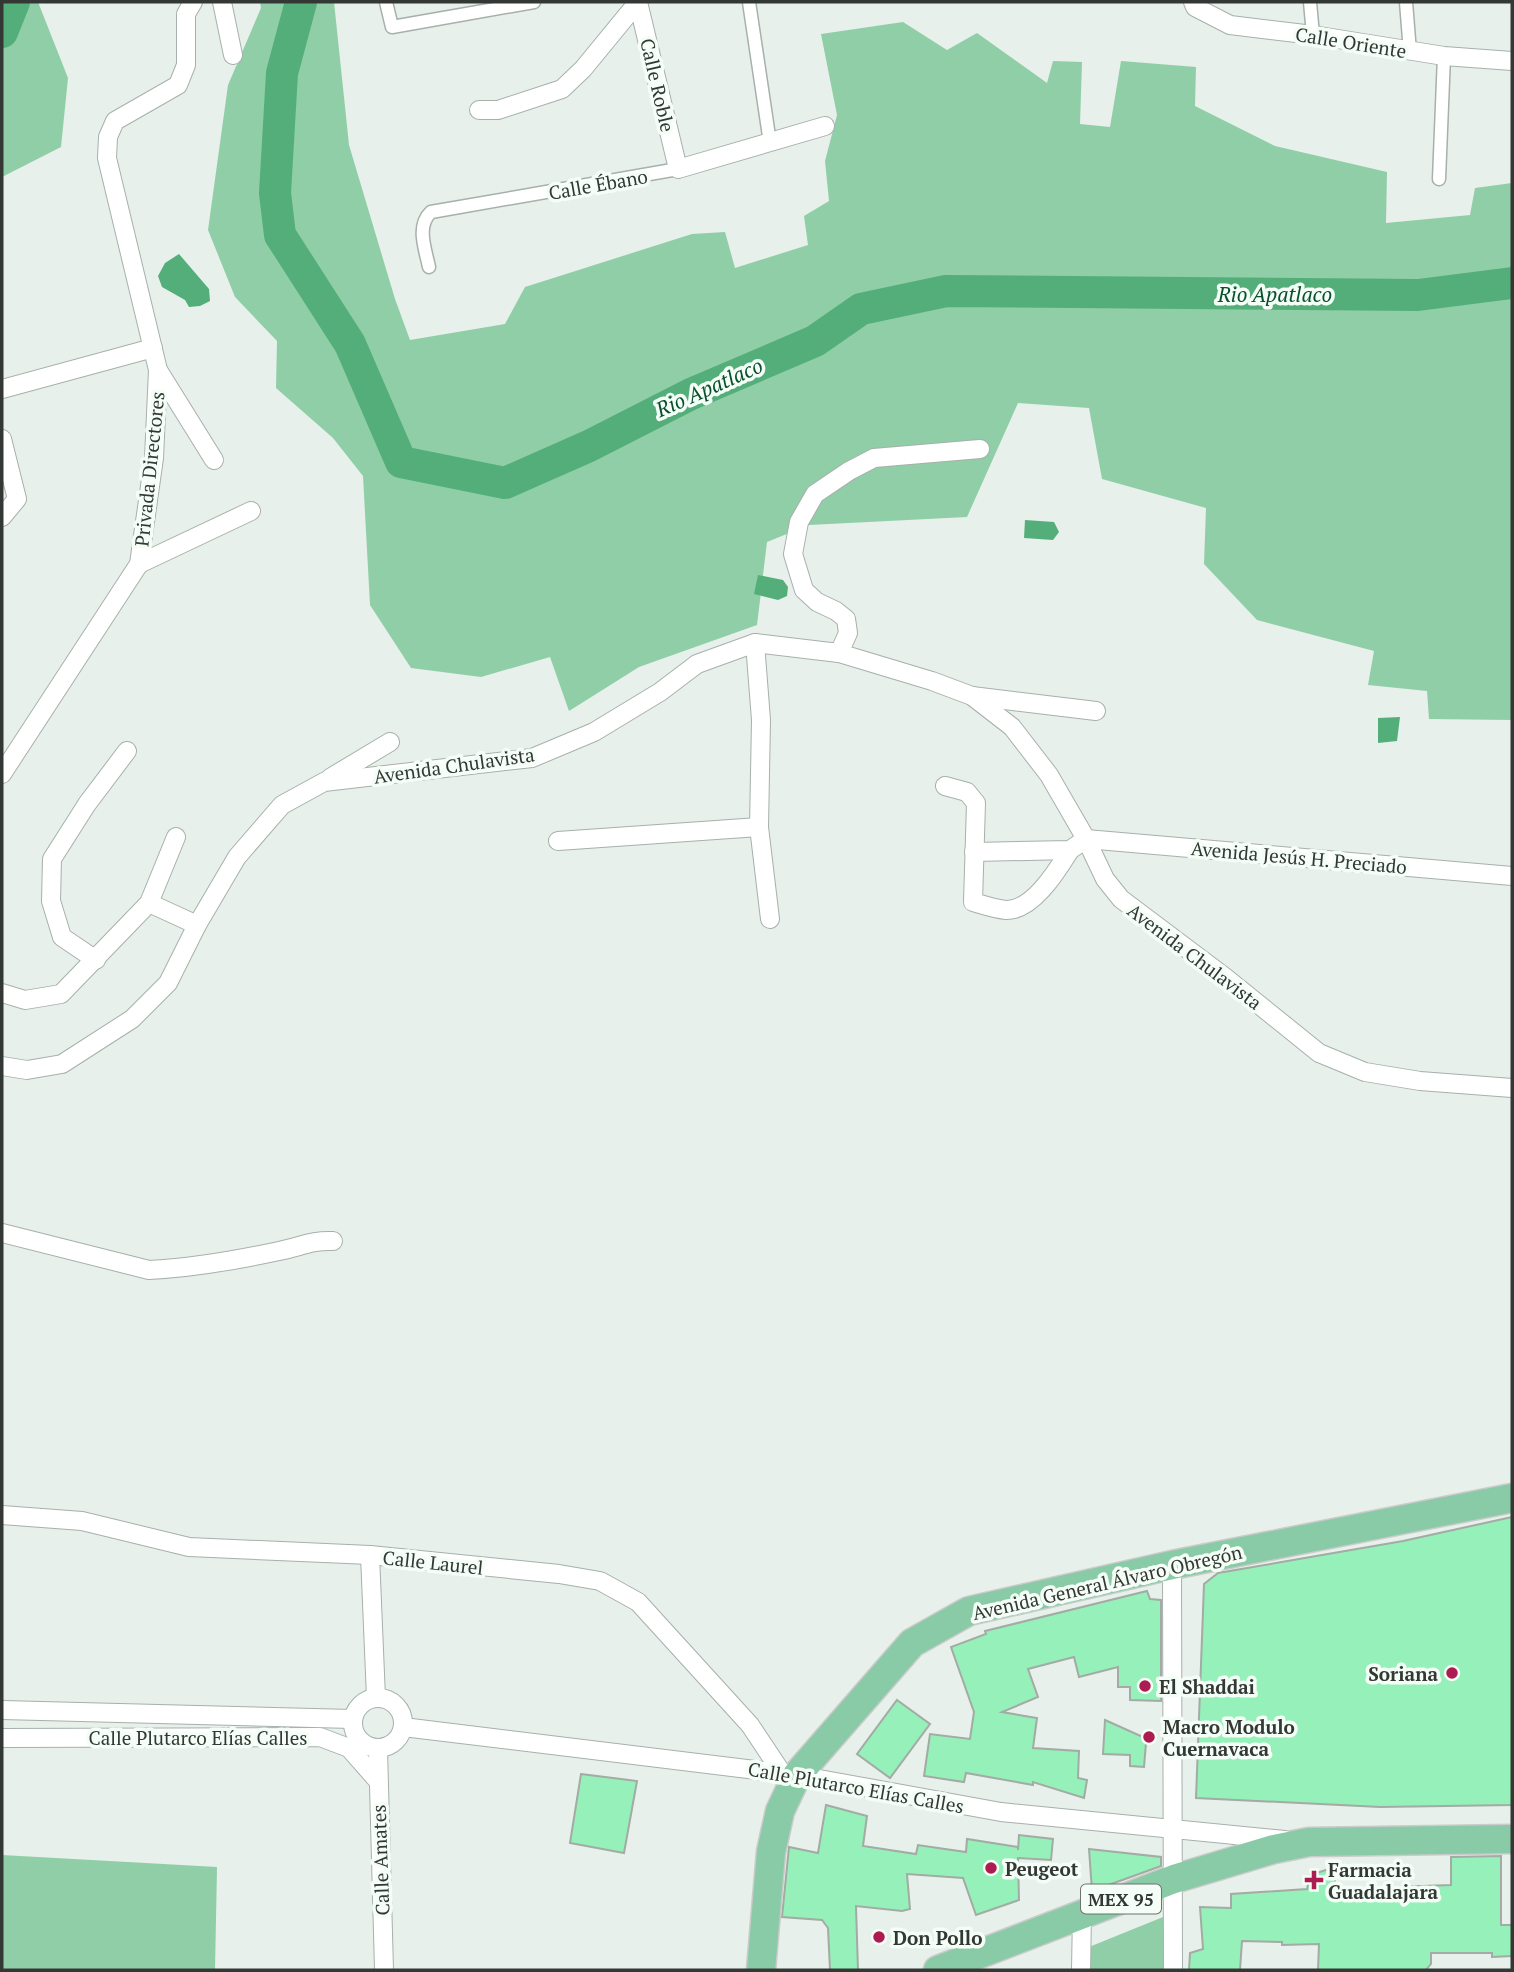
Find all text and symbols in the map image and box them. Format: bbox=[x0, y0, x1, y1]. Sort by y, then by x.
street label: Calle Oriente bbox=[1294, 21, 1408, 63]
street label: Calle Roble bbox=[635, 36, 681, 134]
street label: Calle Ébano bbox=[546, 163, 650, 205]
water label: Rio Apatlaco bbox=[1217, 280, 1332, 308]
water label: Rio Apatlaco bbox=[650, 351, 767, 423]
street label: Privada Directores bbox=[128, 390, 170, 548]
street label: Avenida Chulavista bbox=[372, 741, 536, 789]
street label: Avenida Jesús H. Preciado bbox=[1190, 835, 1408, 879]
street label: Avenida Chulavista bbox=[1123, 897, 1268, 1015]
street label: Avenida General Álvaro Obregón bbox=[970, 1539, 1244, 1625]
street label: Calle Laurel bbox=[381, 1544, 485, 1580]
place label: Soriana bbox=[1368, 1661, 1438, 1686]
marker: Soriana bbox=[1444, 1665, 1460, 1681]
place label: El Shaddai bbox=[1159, 1674, 1255, 1699]
marker: El Shaddai bbox=[1137, 1678, 1153, 1694]
place label: Macro Modulo Cuernavaca bbox=[1163, 1714, 1295, 1761]
street label: Calle Plutarco Elías Calles bbox=[89, 1725, 307, 1750]
marker: Macro Modulo Cuernavaca bbox=[1141, 1729, 1157, 1745]
street label: Calle Plutarco Elías Calles bbox=[746, 1756, 966, 1818]
street label: Calle Amates bbox=[366, 1804, 394, 1916]
place label: Peugeot bbox=[1005, 1856, 1079, 1881]
place label: Farmacia Guadalajara bbox=[1328, 1857, 1439, 1904]
marker: Peugeot bbox=[983, 1860, 999, 1876]
marker: Farmacia Guadalajara bbox=[1306, 1872, 1322, 1888]
road number: MEX 95 bbox=[1081, 1884, 1161, 1913]
place label: Don Pollo bbox=[893, 1925, 982, 1950]
marker: Don Pollo bbox=[871, 1929, 887, 1945]

